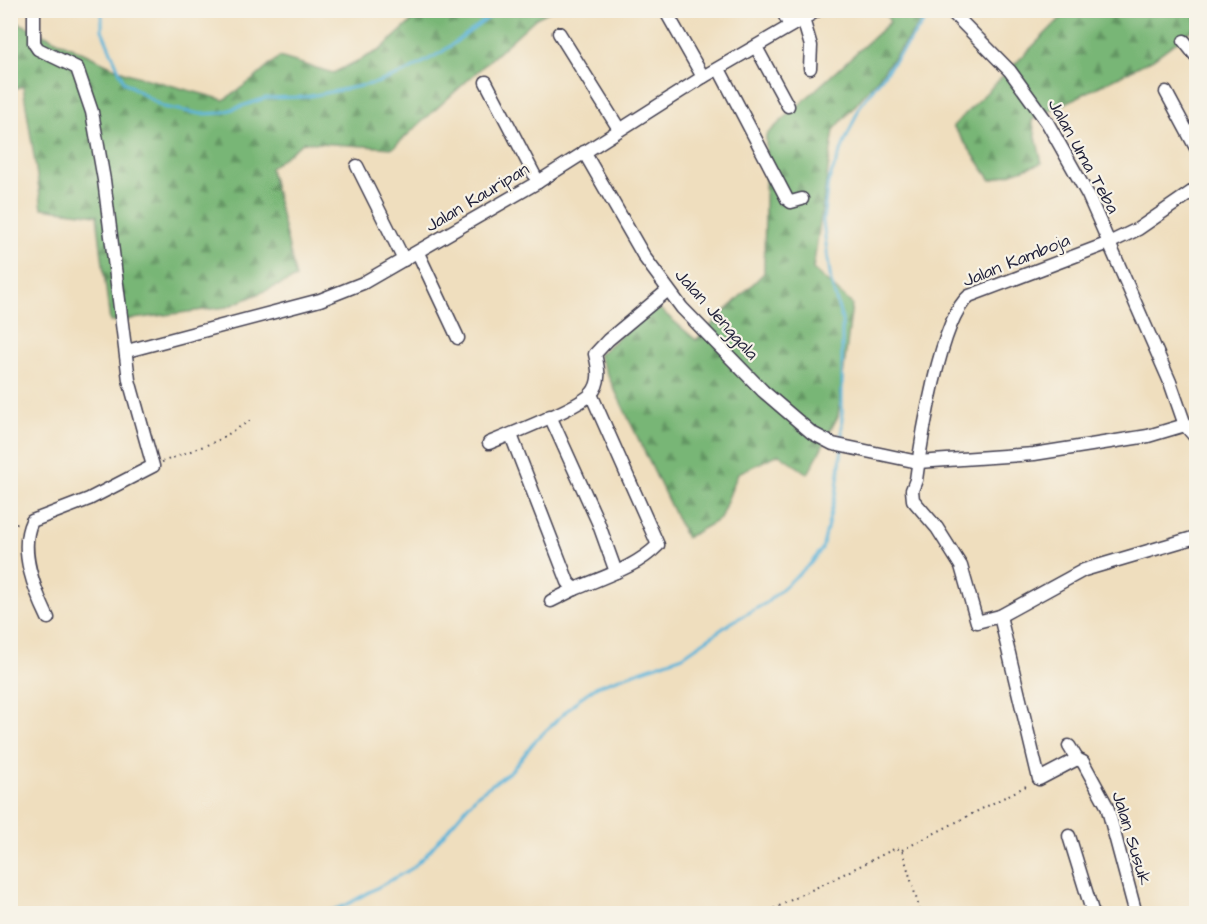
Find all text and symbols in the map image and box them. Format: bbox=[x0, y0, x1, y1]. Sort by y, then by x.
street label: Jalan Uma Teba bbox=[1042, 94, 1125, 218]
street label: Jalan Kauripan bbox=[421, 157, 534, 238]
street label: Jalan Kamboja bbox=[959, 228, 1074, 293]
street label: Jalan Jenggala bbox=[668, 263, 764, 366]
street label: Jalan Susuk bbox=[1105, 788, 1158, 888]

